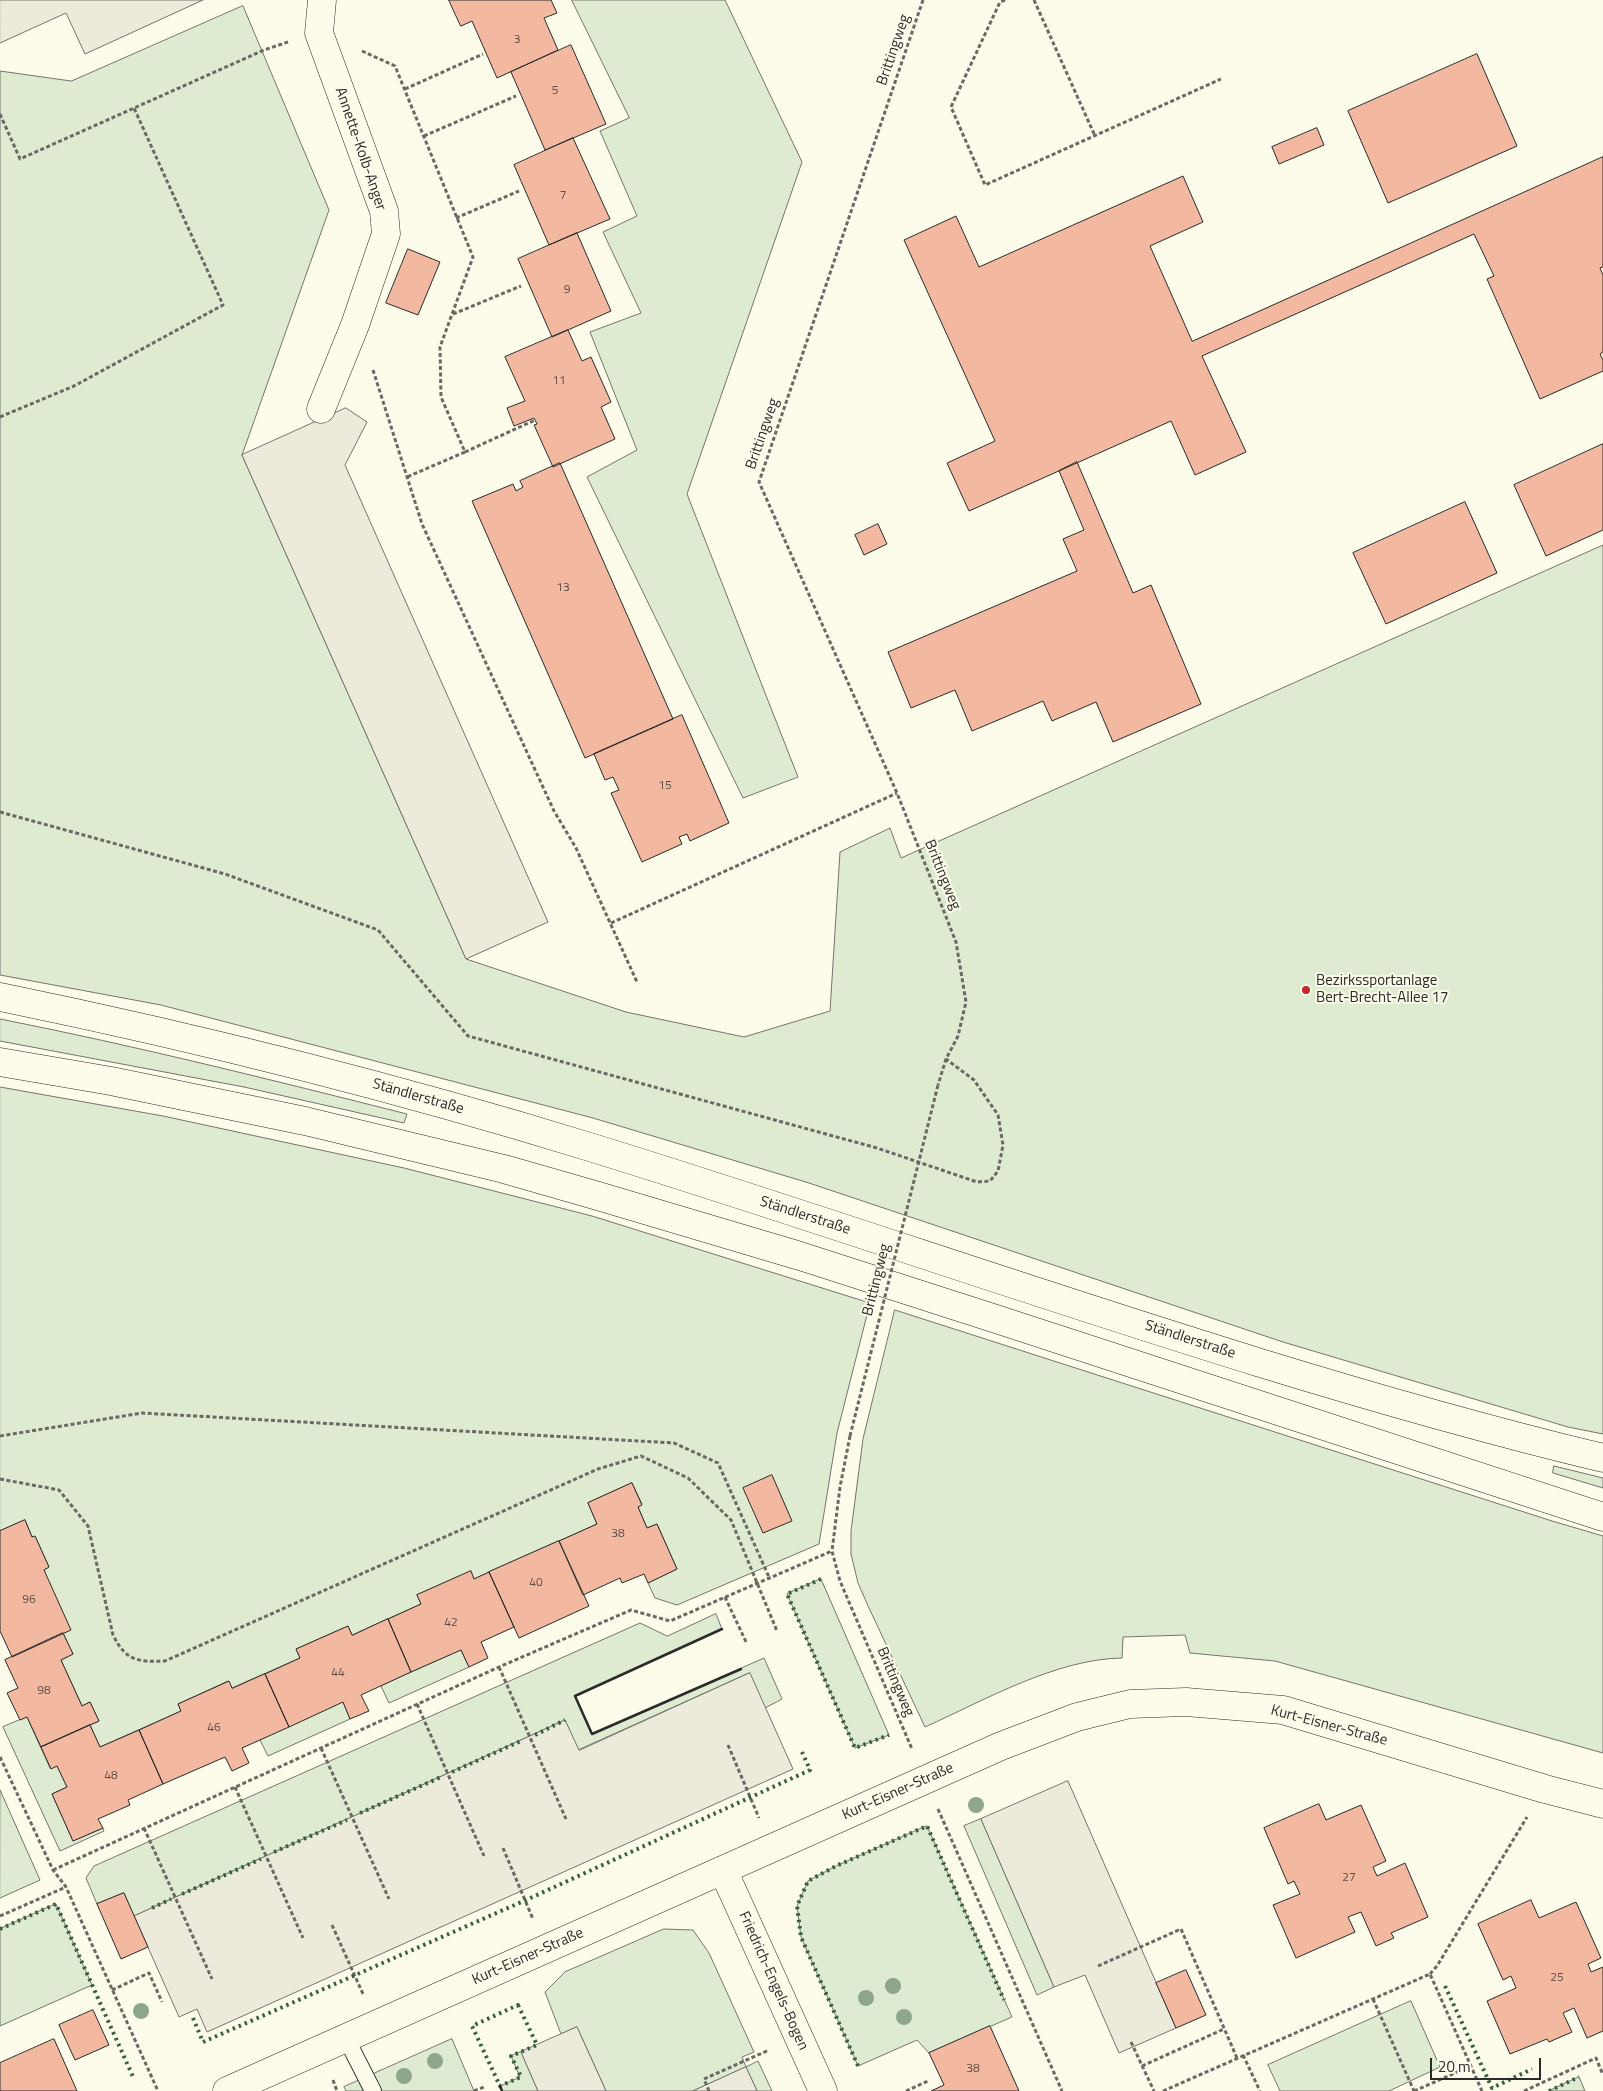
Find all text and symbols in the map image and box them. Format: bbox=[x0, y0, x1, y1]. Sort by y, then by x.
street label: Brittingweg bbox=[873, 12, 915, 88]
house number: 3 bbox=[514, 33, 520, 47]
house number: 5 bbox=[552, 84, 558, 98]
street label: Annette-Kolb-Anger bbox=[331, 85, 389, 213]
house number: 7 bbox=[560, 189, 566, 203]
house number: 9 bbox=[564, 283, 570, 297]
house number: 11 bbox=[552, 374, 566, 388]
street label: Brittingweg bbox=[742, 396, 784, 472]
house number: 13 bbox=[556, 581, 570, 595]
house number: 15 bbox=[658, 779, 672, 793]
street label: Brittingweg bbox=[920, 837, 964, 913]
place label: Bezirkssportanlage Bert-Brecht-Allee 17 bbox=[1316, 972, 1448, 1007]
marker: Bezirkssportanlage Bert-Brecht-Allee 17 bbox=[1300, 984, 1312, 996]
street label: Ständlerstraße bbox=[370, 1075, 466, 1119]
street label: Ständlerstraße bbox=[757, 1193, 853, 1239]
street label: Brittingweg bbox=[859, 1242, 895, 1318]
street label: Ständlerstraße bbox=[1142, 1317, 1238, 1363]
house number: 38 bbox=[611, 1527, 625, 1541]
house number: 40 bbox=[529, 1576, 543, 1590]
house number: 96 bbox=[22, 1593, 36, 1607]
house number: 42 bbox=[444, 1616, 458, 1630]
street label: Brittingweg bbox=[872, 1644, 918, 1720]
house number: 44 bbox=[331, 1666, 345, 1680]
house number: 98 bbox=[37, 1684, 51, 1698]
street label: Kurt-Eisner-Straße bbox=[1269, 1702, 1389, 1750]
house number: 46 bbox=[207, 1721, 221, 1735]
street label: Kurt-Eisner-Straße bbox=[840, 1759, 956, 1825]
house number: 48 bbox=[104, 1769, 118, 1783]
house number: 27 bbox=[1342, 1871, 1356, 1885]
street label: Friedrich-Engels-Bogen bbox=[734, 1909, 812, 2053]
street label: Kurt-Eisner-Straße bbox=[470, 1924, 586, 1990]
house number: 25 bbox=[1550, 1971, 1564, 1985]
scale bar bbox=[1433, 2048, 1544, 2080]
text: 20 m bbox=[1438, 2055, 1471, 2078]
house number: 38 bbox=[966, 2062, 980, 2076]

